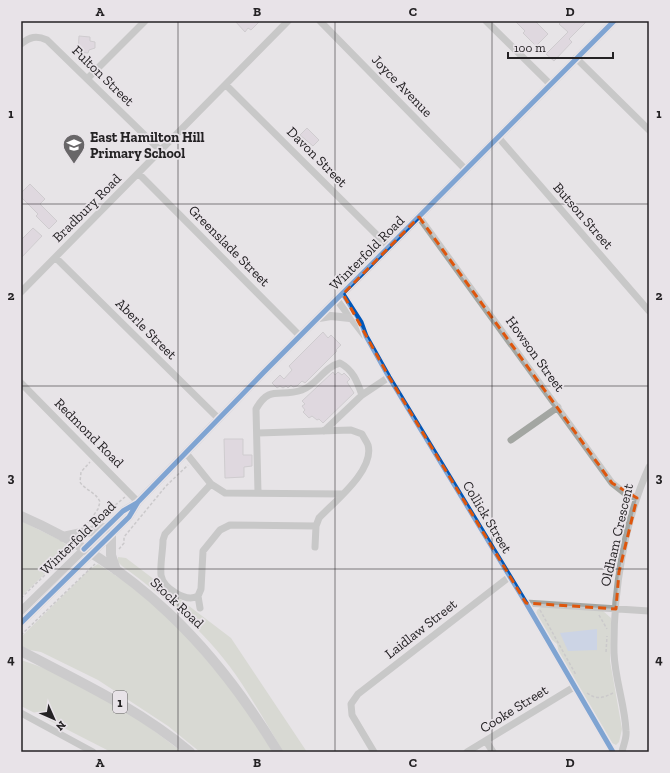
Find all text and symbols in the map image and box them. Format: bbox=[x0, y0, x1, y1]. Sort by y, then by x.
text: A bbox=[96, 4, 105, 19]
text: B bbox=[253, 4, 261, 19]
text: C bbox=[409, 4, 417, 19]
text: D bbox=[565, 4, 575, 19]
scale bar bbox=[508, 34, 613, 60]
text: 100 m bbox=[514, 41, 546, 55]
street label: Fulton Street bbox=[68, 42, 138, 110]
street label: Joyce Avenue bbox=[368, 51, 436, 121]
text: 1 bbox=[8, 106, 14, 121]
text: 1 bbox=[656, 106, 662, 121]
street label: Davon Street bbox=[283, 123, 351, 191]
place label: East Hamilton Hill Primary School bbox=[90, 129, 205, 162]
school or university icon: East Hamilton Hill Primary School bbox=[61, 132, 87, 165]
street label: Bradbury Road bbox=[49, 170, 125, 246]
street label: Butson Street bbox=[549, 179, 617, 253]
street label: Greenslade Street bbox=[185, 202, 274, 291]
street label: Winterfold Road bbox=[326, 212, 408, 294]
text: 2 bbox=[8, 288, 15, 303]
text: 2 bbox=[656, 288, 663, 303]
street label: Aberle Street bbox=[112, 295, 181, 364]
street label: Howson Street bbox=[502, 313, 569, 396]
street label: Redmond Road bbox=[51, 395, 127, 471]
text: 3 bbox=[8, 470, 15, 485]
text: 3 bbox=[656, 470, 663, 485]
street label: Collick Street bbox=[459, 478, 516, 557]
street label: Oldham Crescent bbox=[597, 481, 637, 588]
street label: Winterfold Road bbox=[37, 497, 120, 578]
street label: Stock Road bbox=[147, 574, 207, 632]
street label: Laidlaw Street bbox=[382, 595, 461, 662]
text: 4 bbox=[7, 652, 15, 667]
text: 4 bbox=[655, 652, 663, 667]
street label: Cooke Street bbox=[477, 681, 552, 737]
road number: 1 bbox=[113, 691, 127, 713]
north arrow bbox=[34, 699, 74, 739]
text: N bbox=[53, 718, 68, 734]
text: A bbox=[96, 755, 105, 770]
text: B bbox=[253, 755, 261, 770]
text: C bbox=[409, 755, 417, 770]
text: D bbox=[565, 755, 575, 770]

